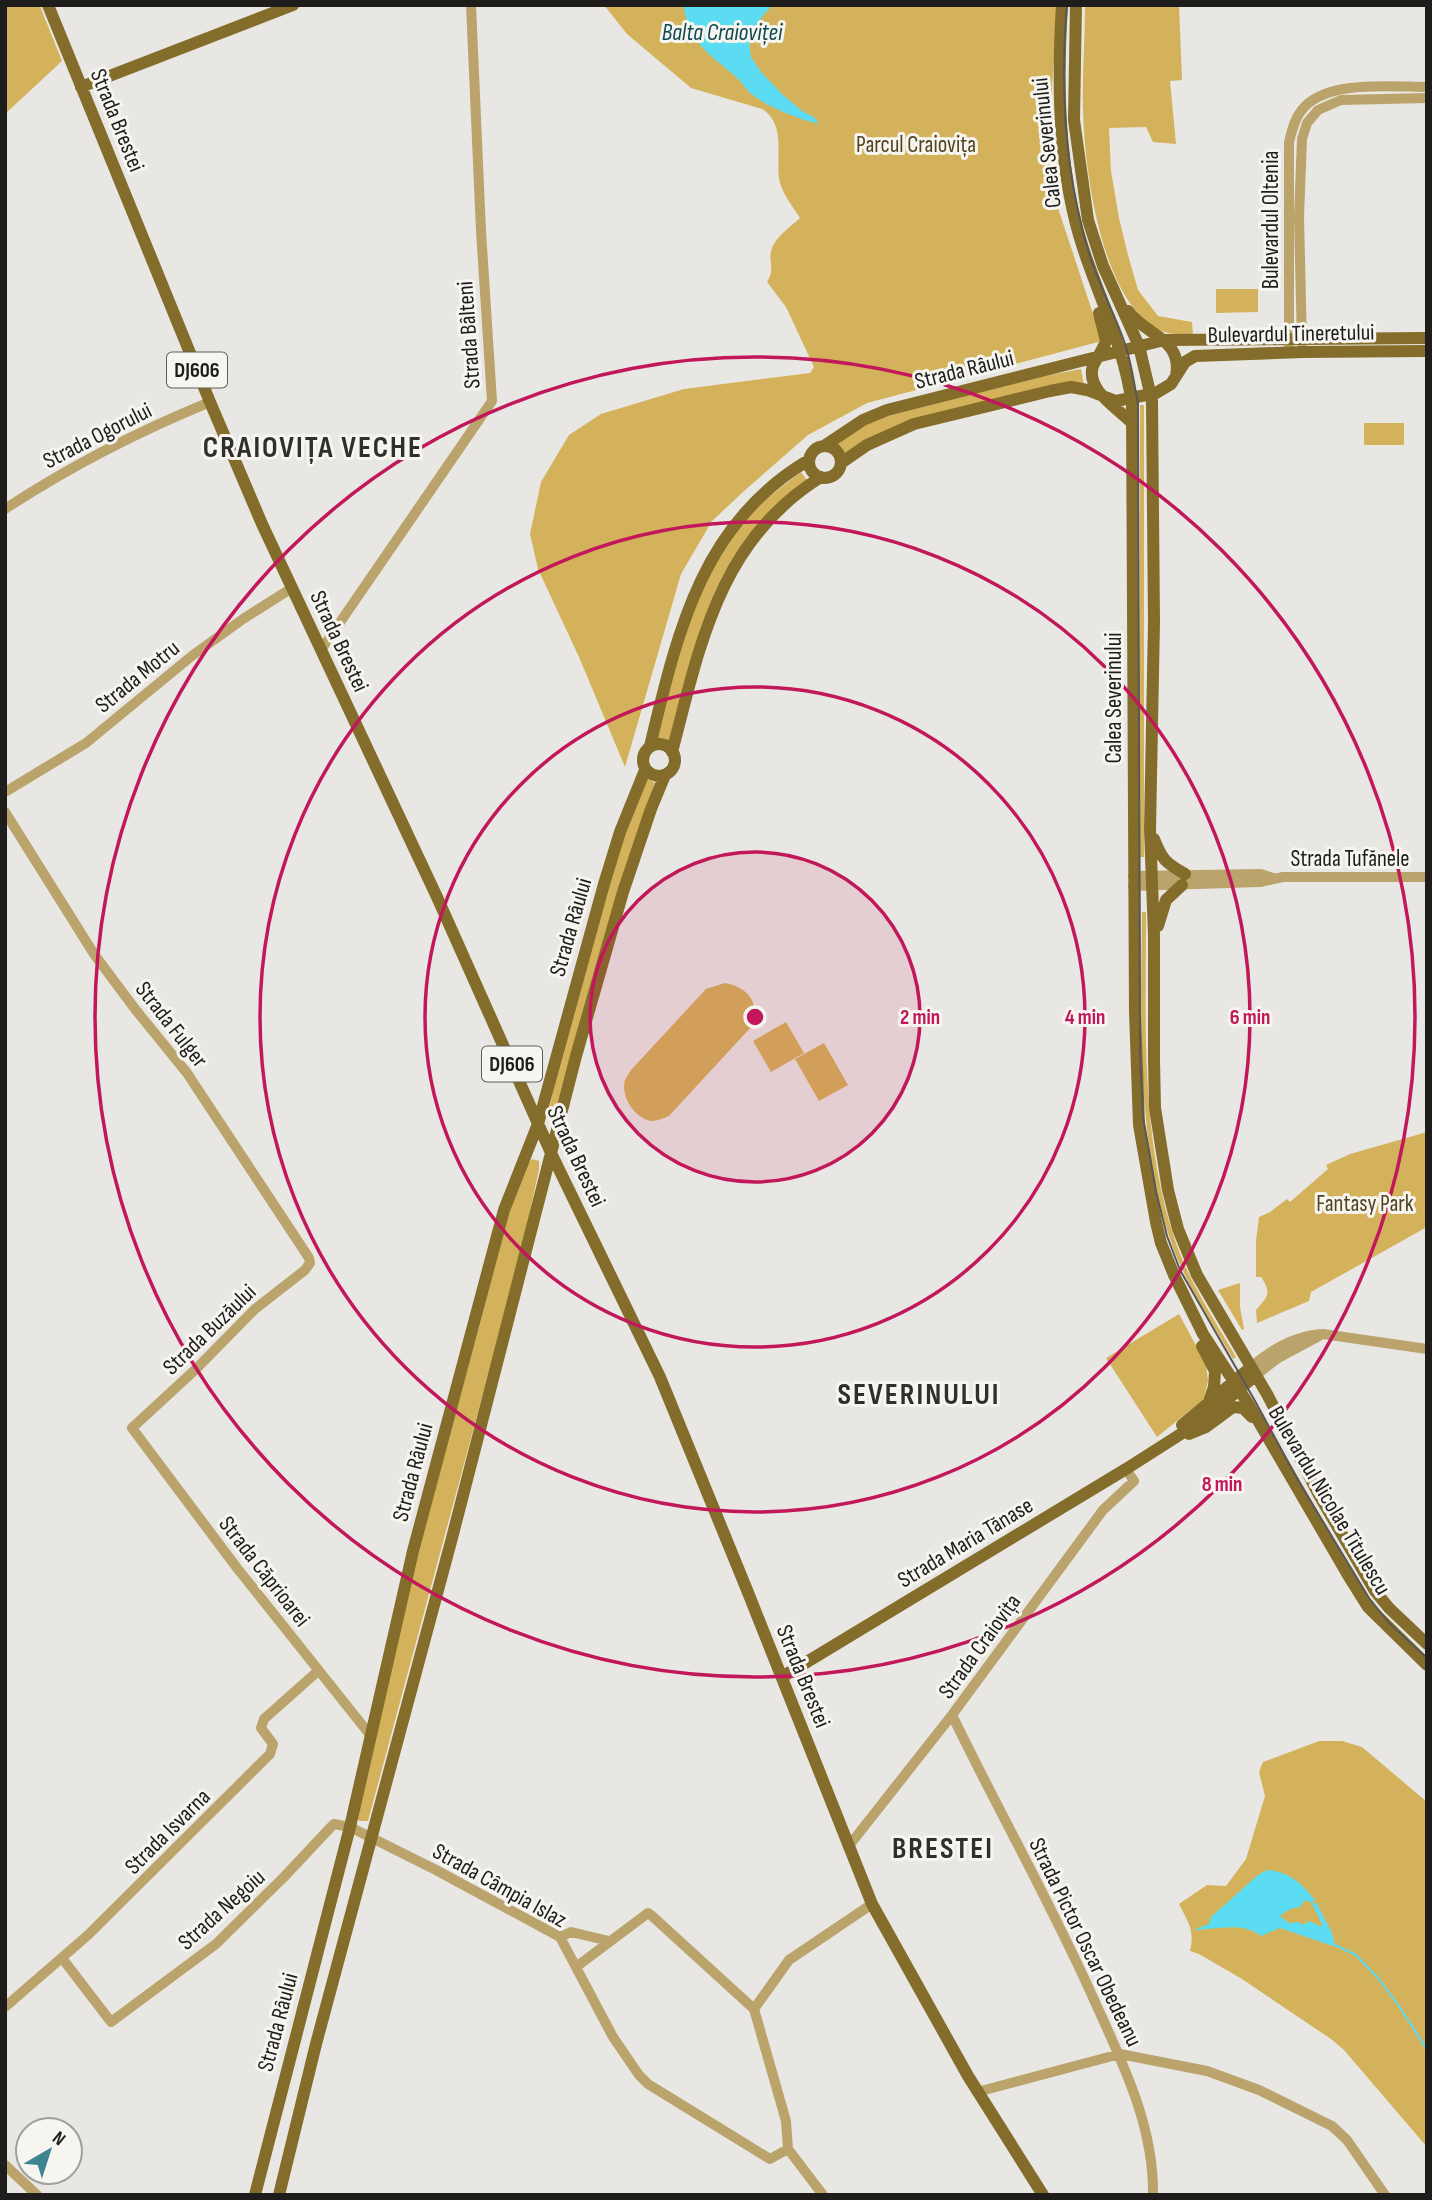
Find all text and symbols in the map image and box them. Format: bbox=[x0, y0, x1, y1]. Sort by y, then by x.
water label: Balta Craioviței bbox=[662, 18, 783, 47]
street label: Strada Brestei bbox=[84, 65, 150, 176]
street label: Calea Severinului bbox=[1026, 76, 1068, 210]
park label: Parcul Craiovița bbox=[856, 131, 976, 159]
street label: Bulevardul Oltenia bbox=[1257, 151, 1285, 289]
street label: Strada Bâlteni bbox=[451, 280, 487, 390]
street label: Bulevardul Tineretului bbox=[1207, 319, 1375, 349]
street label: Strada Râului bbox=[912, 344, 1017, 396]
road number: DJ606 bbox=[167, 352, 227, 388]
street label: Strada Ogorului bbox=[38, 397, 157, 475]
district label: CRAIOVIȚA VECHE bbox=[203, 430, 423, 466]
street label: Strada Brestei bbox=[304, 586, 375, 696]
street label: Calea Severinului bbox=[1100, 632, 1128, 764]
street label: Strada Motru bbox=[90, 634, 185, 719]
street label: Strada Tufănele bbox=[1290, 845, 1410, 873]
street label: Strada Râului bbox=[544, 875, 598, 980]
street label: Strada Fulger bbox=[129, 976, 214, 1074]
centre of rings bbox=[743, 1005, 767, 1029]
text: 2 min bbox=[900, 1005, 940, 1030]
text: 4 min bbox=[1065, 1005, 1105, 1030]
text: 6 min bbox=[1230, 1005, 1270, 1030]
road number: DJ606 bbox=[482, 1046, 542, 1082]
street label: Strada Brestei bbox=[541, 1101, 612, 1211]
park label: Fantasy Park bbox=[1316, 1190, 1414, 1218]
street label: Strada Buzăului bbox=[157, 1278, 262, 1381]
district label: SEVERINULUI bbox=[837, 1377, 1001, 1413]
street label: Bulevardul Nicolae Titulescu bbox=[1262, 1401, 1397, 1600]
street label: Strada Râului bbox=[386, 1420, 440, 1525]
text: 8 min bbox=[1202, 1472, 1242, 1497]
street label: Strada Maria Tănase bbox=[893, 1491, 1038, 1594]
street label: Strada Căprioarei bbox=[212, 1511, 316, 1632]
street label: Strada Craiovița bbox=[932, 1589, 1027, 1704]
street label: Strada Brestei bbox=[770, 1621, 836, 1732]
street label: Strada Isvarna bbox=[119, 1783, 216, 1880]
district label: BRESTEI bbox=[892, 1831, 994, 1867]
street label: Strada Pictor Oscar Obedeanu bbox=[1022, 1834, 1148, 2051]
street label: Strada Câmpia Islaz bbox=[428, 1838, 571, 1934]
street label: Strada Negoiu bbox=[172, 1863, 271, 1956]
street label: Strada Râului bbox=[251, 1970, 305, 2075]
north arrow bbox=[14, 2116, 84, 2186]
text: N bbox=[48, 2127, 70, 2151]

